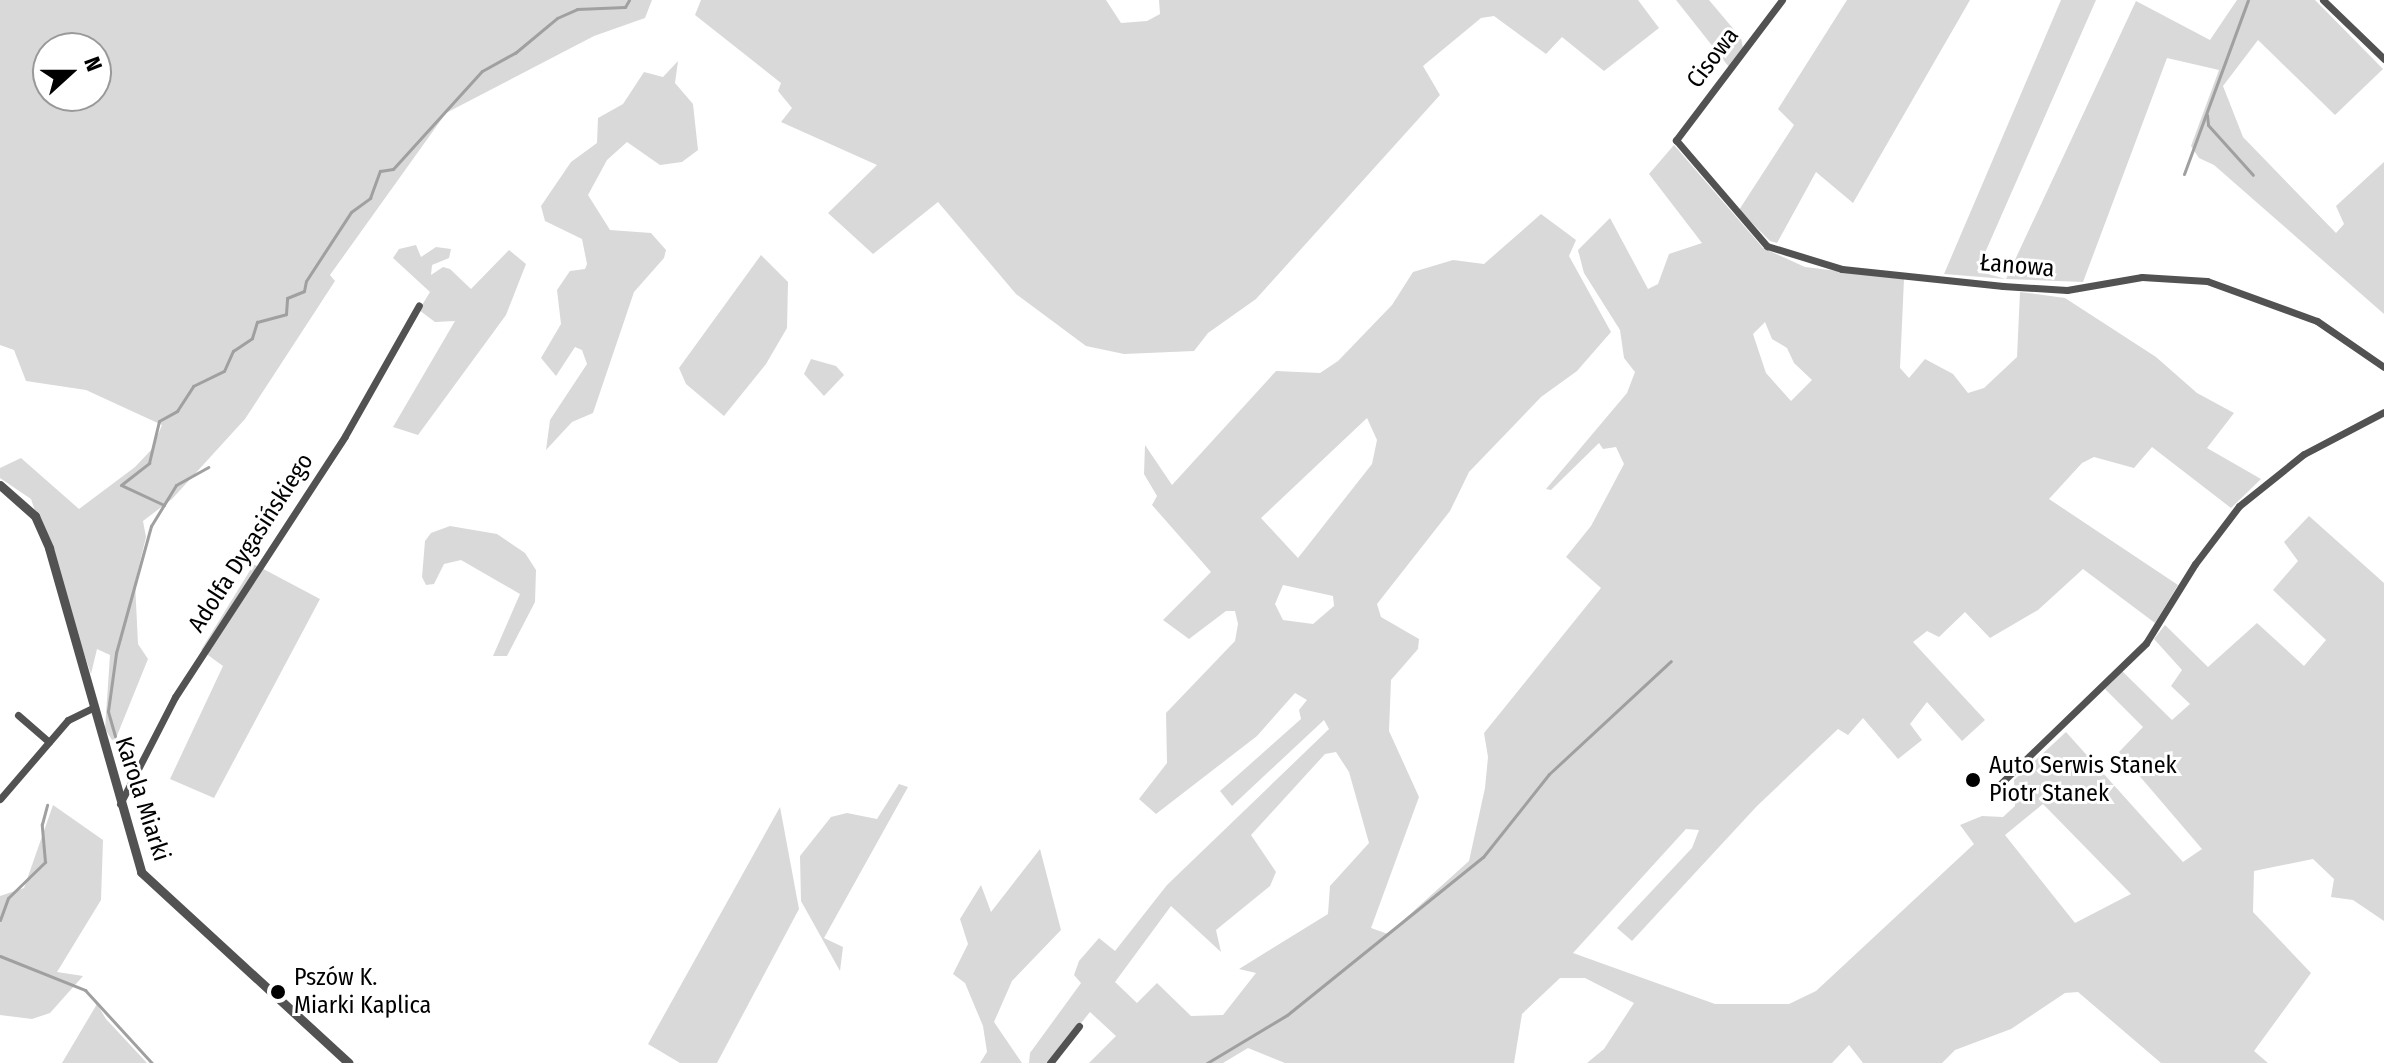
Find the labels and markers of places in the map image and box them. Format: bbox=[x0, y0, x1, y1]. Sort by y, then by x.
place label: Auto Serwis Stanek Piotr Stanek bbox=[1989, 752, 2177, 808]
marker: Auto Serwis Stanek Piotr Stanek bbox=[1964, 771, 1982, 789]
place label: Pszów K. Miarki Kaplica bbox=[294, 964, 431, 1020]
marker: Pszów K. Miarki Kaplica bbox=[269, 983, 287, 1001]

